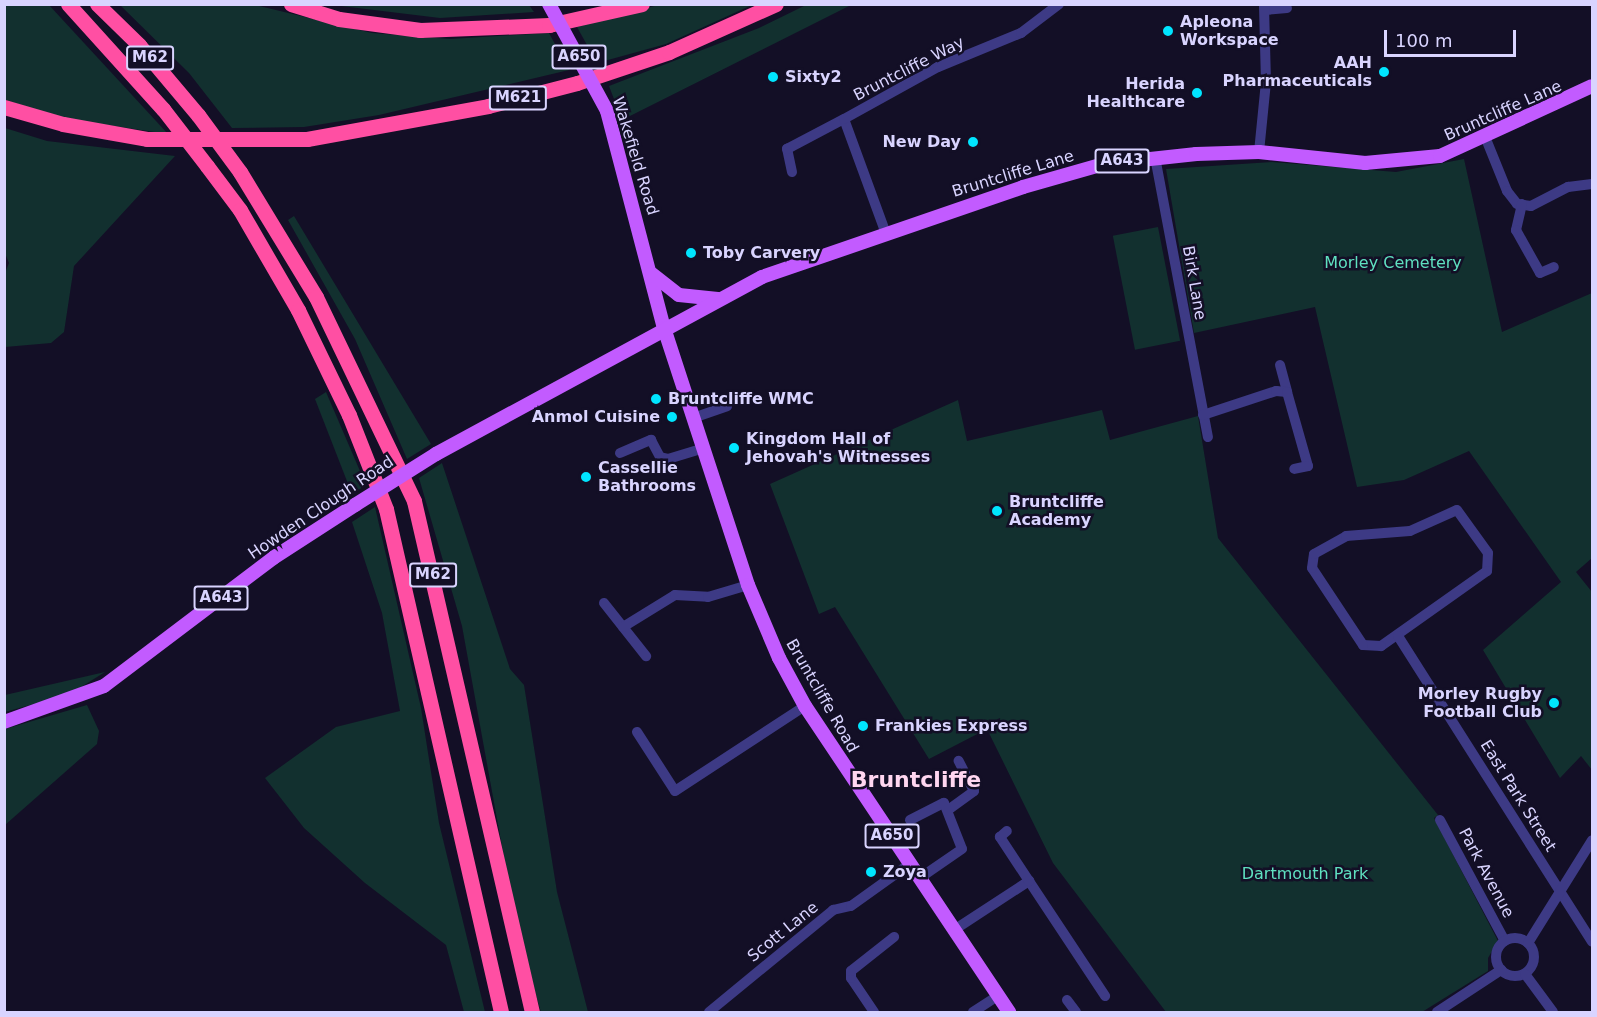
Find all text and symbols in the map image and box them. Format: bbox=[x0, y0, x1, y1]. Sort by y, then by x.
place label: Apleona Workspace bbox=[1180, 12, 1279, 50]
scale bar bbox=[1387, 18, 1519, 56]
marker: Apleona Workspace bbox=[1161, 24, 1175, 38]
text: 100 m bbox=[1395, 30, 1453, 51]
street label: Bruntcliffe Way bbox=[850, 33, 968, 105]
road number: A650 bbox=[550, 45, 608, 69]
road number: M62 bbox=[126, 46, 174, 70]
place label: AAH Pharmaceuticals bbox=[1223, 53, 1372, 91]
marker: AAH Pharmaceuticals bbox=[1377, 65, 1391, 79]
place label: Sixty2 bbox=[785, 67, 842, 87]
marker: Sixty2 bbox=[766, 70, 780, 84]
place label: Herida Healthcare bbox=[1086, 74, 1185, 112]
street label: Bruntcliffe Lane bbox=[1441, 77, 1565, 145]
road number: M621 bbox=[488, 86, 548, 110]
marker: Herida Healthcare bbox=[1190, 86, 1204, 100]
street label: Wakefield Road bbox=[608, 94, 662, 218]
place label: New Day bbox=[882, 132, 961, 152]
marker: New Day bbox=[966, 135, 980, 149]
street label: Bruntcliffe Lane bbox=[950, 146, 1076, 202]
road number: A643 bbox=[1094, 149, 1150, 173]
place label: Toby Carvery bbox=[703, 243, 820, 263]
street label: Birk Lane bbox=[1178, 244, 1210, 322]
marker: Toby Carvery bbox=[684, 246, 698, 260]
park label: Morley Cemetery bbox=[1324, 253, 1462, 273]
place label: Bruntcliffe WMC bbox=[668, 389, 814, 409]
marker: Bruntcliffe WMC bbox=[649, 392, 663, 406]
place label: Anmol Cuisine bbox=[532, 407, 660, 427]
marker: Anmol Cuisine bbox=[665, 410, 679, 424]
place label: Kingdom Hall of Jehovah's Witnesses bbox=[746, 429, 930, 467]
marker: Kingdom Hall of Jehovah's Witnesses bbox=[727, 441, 741, 455]
street label: Howden Clough Road bbox=[245, 452, 397, 564]
place label: Cassellie Bathrooms bbox=[598, 458, 696, 496]
marker: Cassellie Bathrooms bbox=[579, 470, 593, 484]
place label: Bruntcliffe Academy bbox=[1009, 492, 1104, 530]
marker: Bruntcliffe Academy bbox=[990, 504, 1004, 518]
road number: M62 bbox=[409, 563, 457, 587]
road number: A643 bbox=[192, 586, 250, 610]
street label: Bruntcliffe Road bbox=[782, 636, 862, 756]
place label: Morley Rugby Football Club bbox=[1418, 684, 1542, 722]
marker: Morley Rugby Football Club bbox=[1547, 696, 1561, 710]
place label: Frankies Express bbox=[875, 716, 1028, 736]
marker: Frankies Express bbox=[856, 719, 870, 733]
street label: East Park Street bbox=[1476, 737, 1560, 855]
district label: Bruntcliffe bbox=[851, 767, 981, 793]
road number: A650 bbox=[864, 824, 920, 848]
street label: Park Avenue bbox=[1454, 825, 1518, 921]
place label: Zoya bbox=[883, 862, 927, 882]
park label: Dartmouth Park bbox=[1242, 864, 1368, 884]
marker: Zoya bbox=[864, 865, 878, 879]
street label: Scott Lane bbox=[744, 898, 822, 966]

